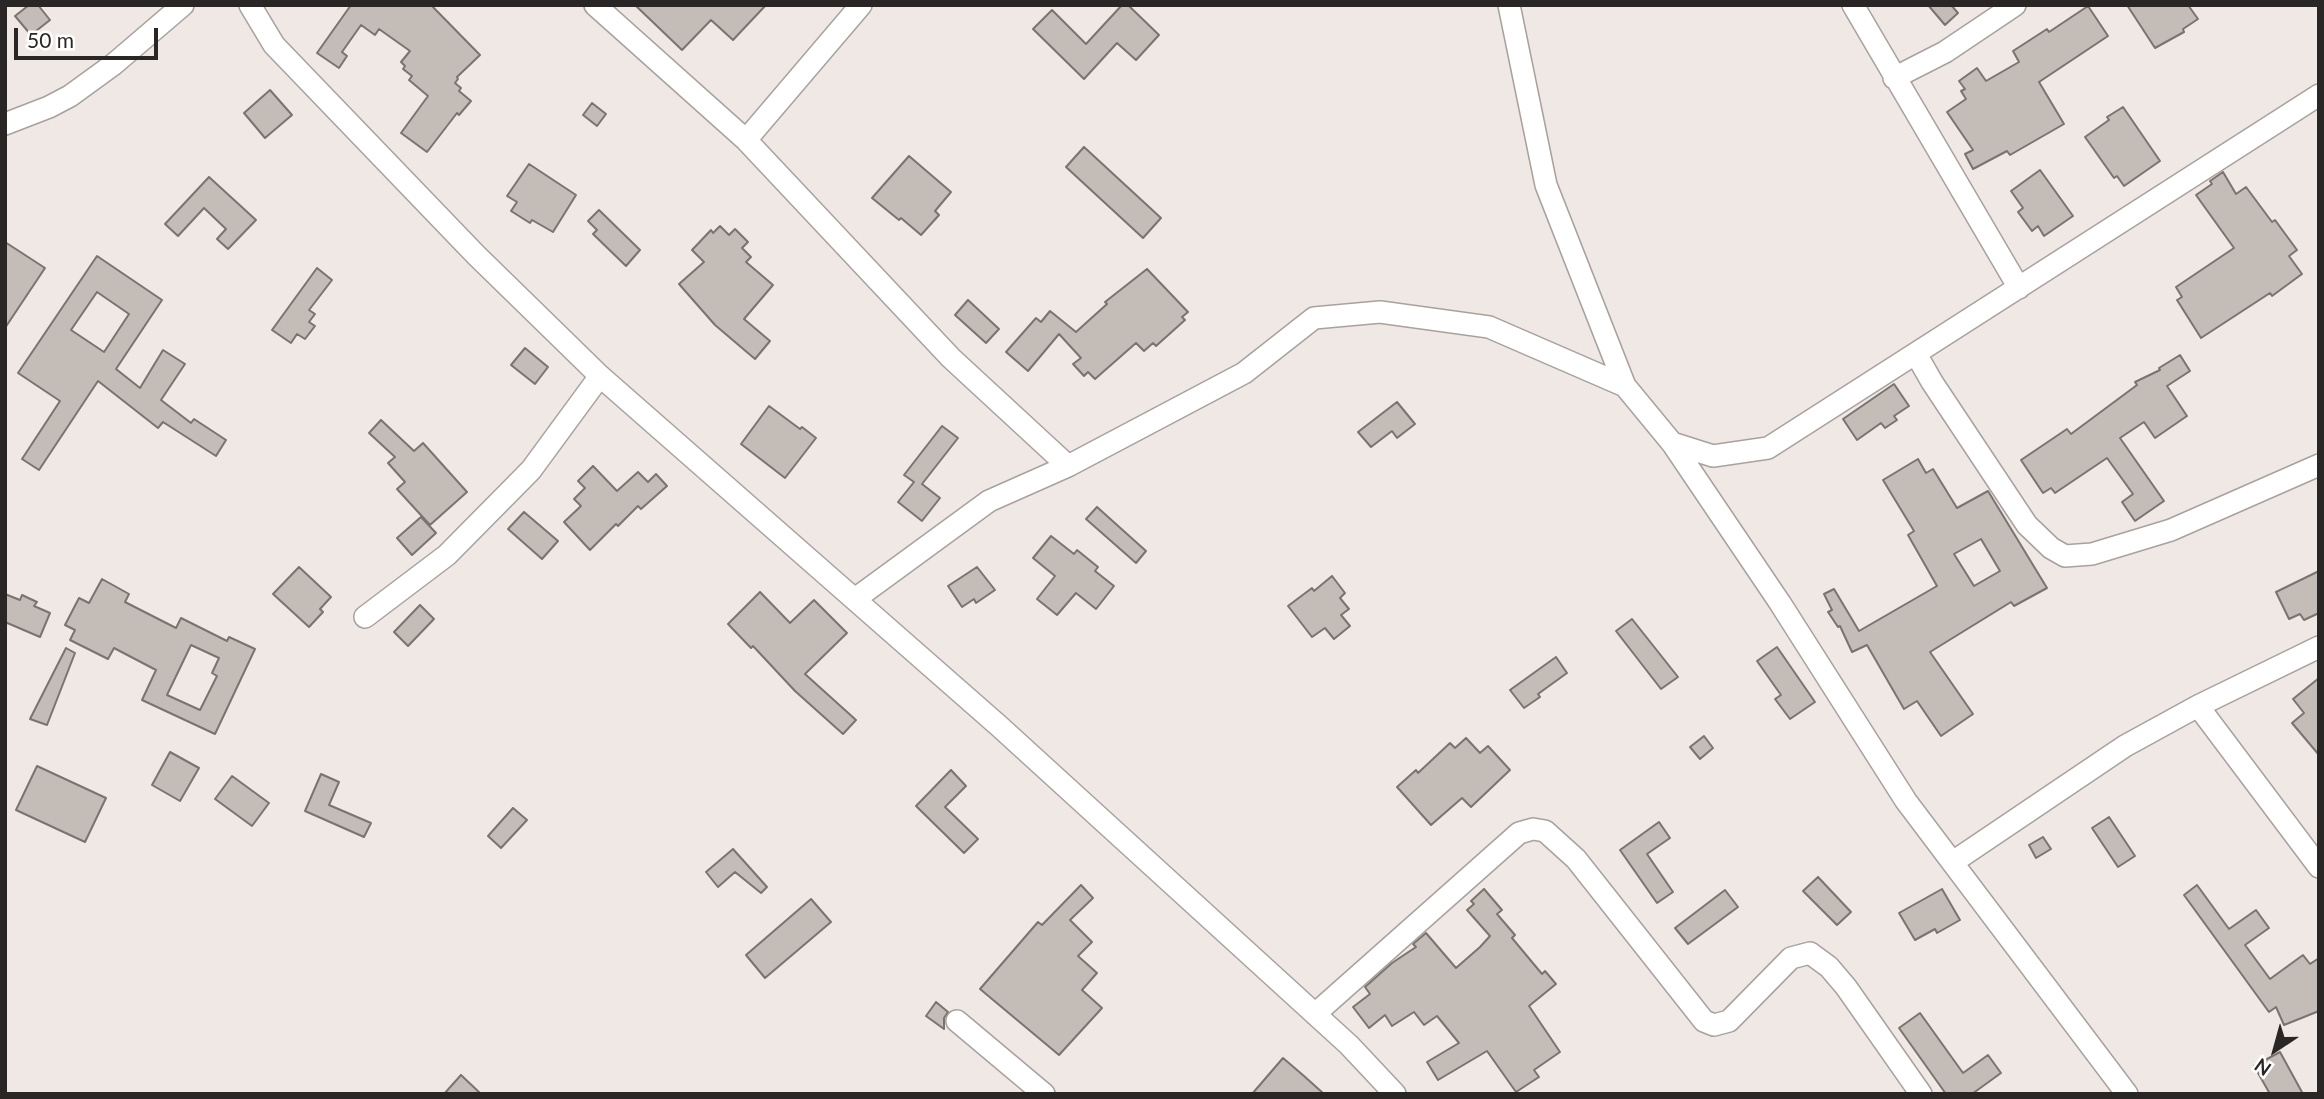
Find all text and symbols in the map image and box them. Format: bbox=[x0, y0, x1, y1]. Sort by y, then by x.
scale bar bbox=[18, 14, 161, 58]
text: 50 m bbox=[27, 27, 74, 52]
north arrow bbox=[2240, 1015, 2310, 1085]
text: N bbox=[2250, 1054, 2275, 1081]

